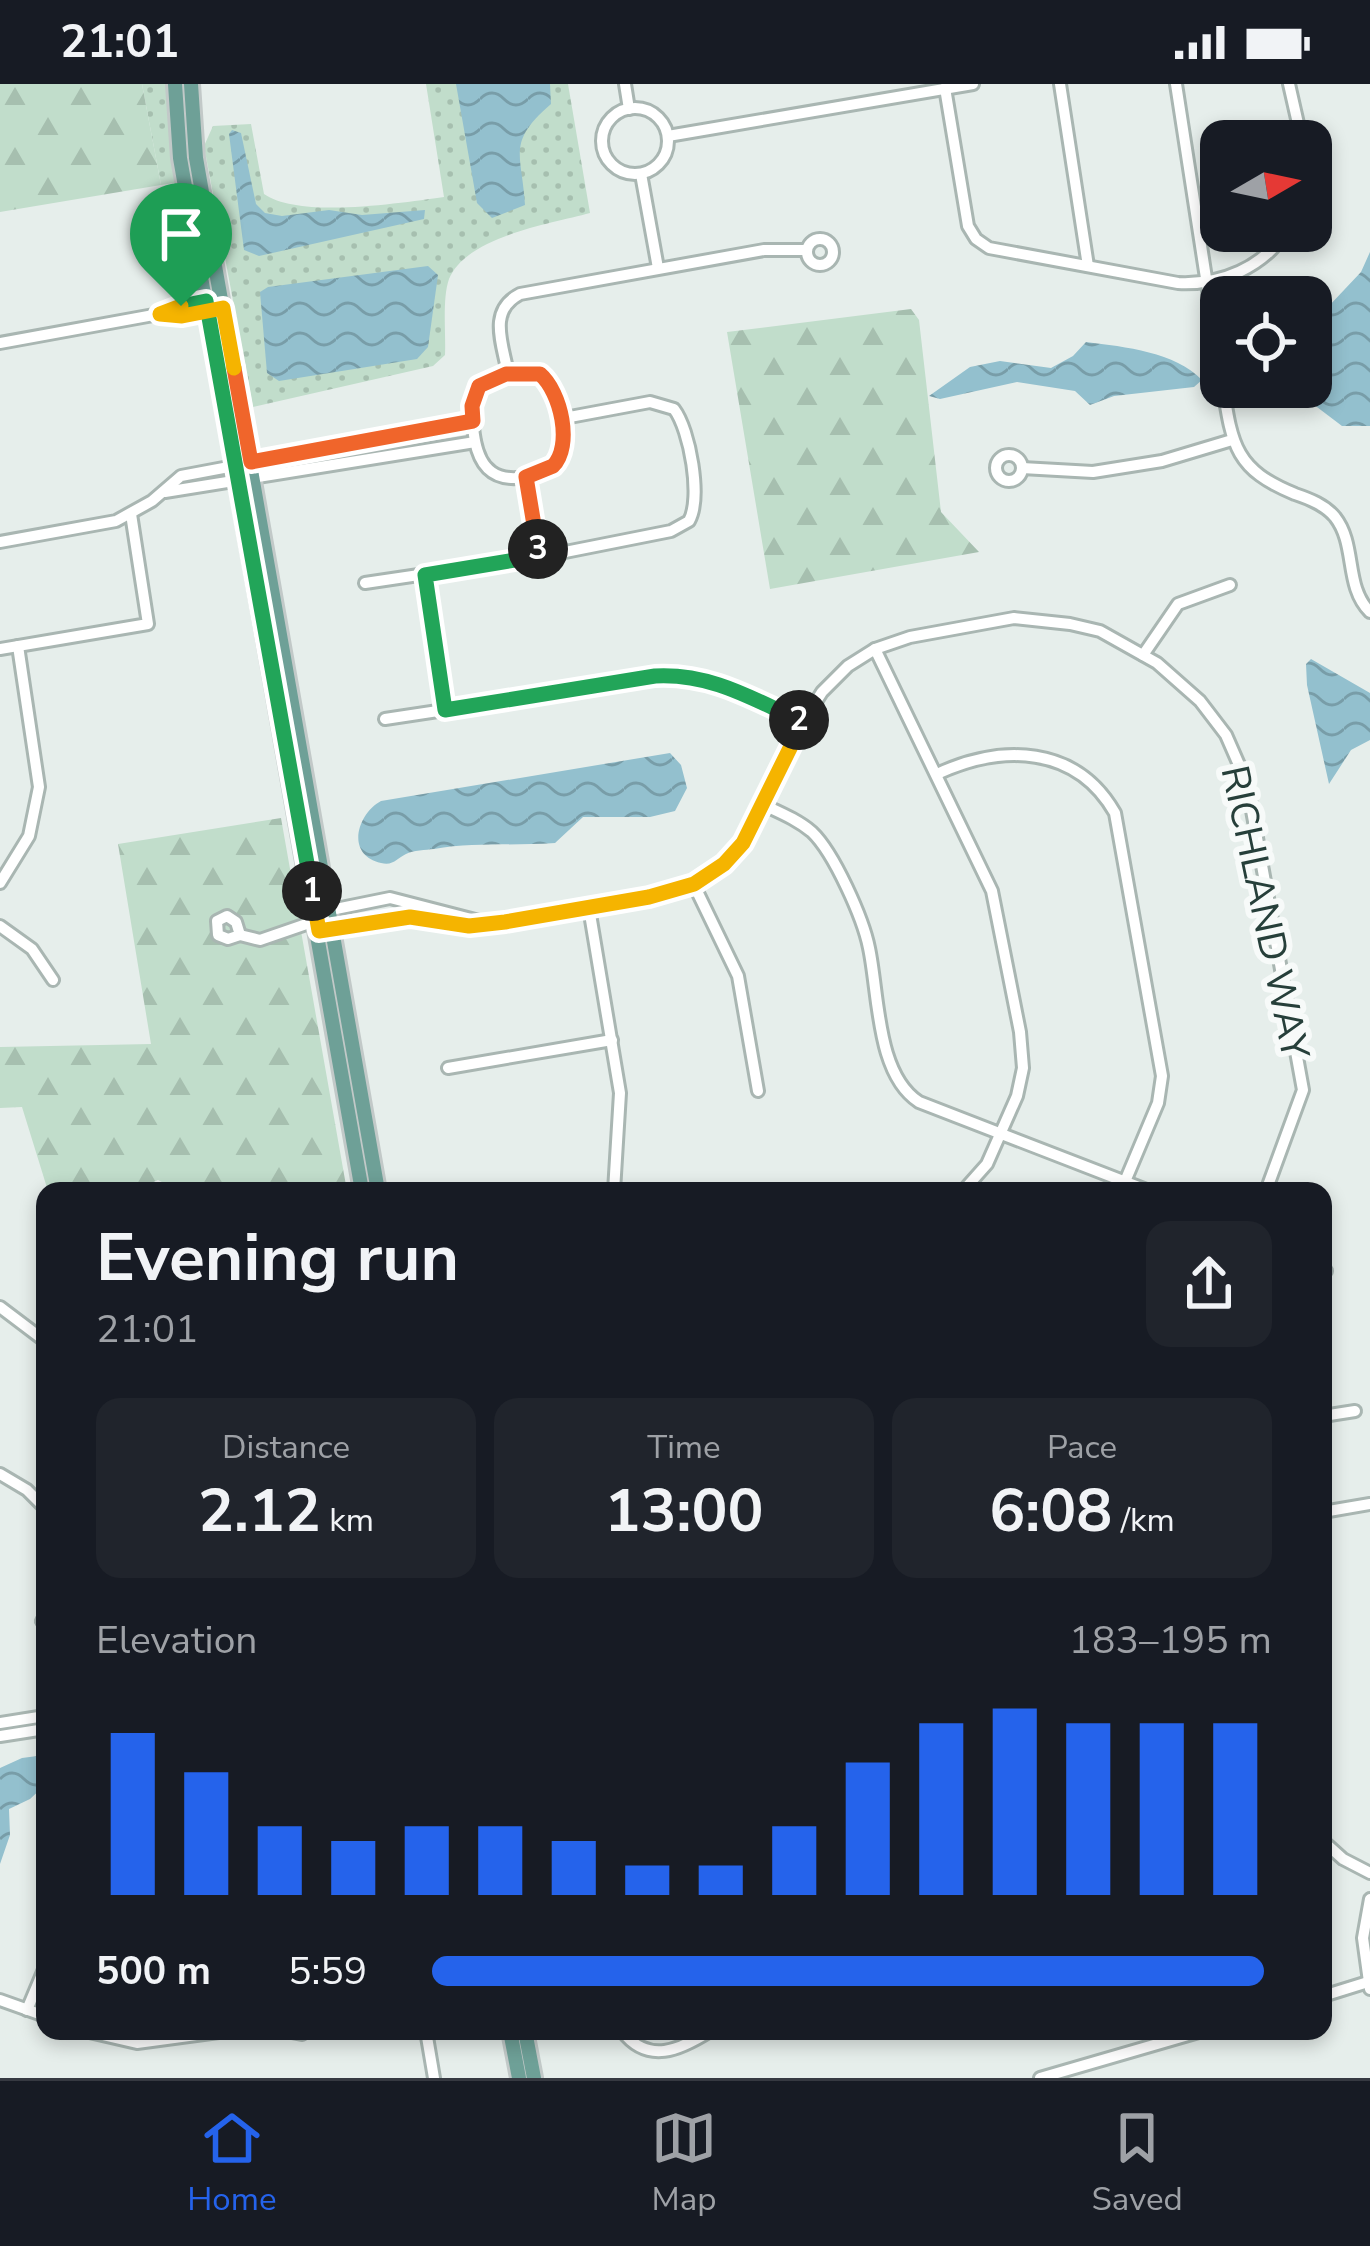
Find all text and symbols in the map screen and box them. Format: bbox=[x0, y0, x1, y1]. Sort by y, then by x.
text: 21:01 bbox=[60, 12, 179, 73]
north arrow bbox=[1200, 120, 1332, 252]
map controls bbox=[1200, 120, 1332, 408]
pin bbox=[130, 183, 232, 306]
icon: arrive bbox=[148, 201, 214, 267]
button: locate bbox=[1200, 276, 1332, 408]
pin: 3 bbox=[508, 519, 568, 579]
text: 3 bbox=[528, 526, 548, 571]
pin: 2 bbox=[769, 690, 829, 750]
text: 2 bbox=[789, 697, 809, 742]
street label: RICHLAND WAY bbox=[1208, 761, 1322, 1065]
pin: 1 bbox=[282, 861, 342, 921]
text: 1 bbox=[302, 868, 322, 913]
text: Evening run bbox=[96, 1213, 459, 1303]
button: share bbox=[1146, 1221, 1272, 1347]
text: 21:01 bbox=[96, 1303, 199, 1356]
text: Distance bbox=[222, 1425, 350, 1470]
text: Time bbox=[647, 1425, 721, 1470]
text: Pace bbox=[1047, 1425, 1117, 1470]
text: 2.12 bbox=[198, 1470, 321, 1552]
text: 13:00 bbox=[605, 1470, 763, 1552]
text: 6:08 bbox=[989, 1470, 1112, 1552]
text: km bbox=[321, 1498, 374, 1543]
text: /km bbox=[1112, 1498, 1175, 1543]
text: Elevation bbox=[96, 1614, 257, 1667]
text: 183–195 m bbox=[1069, 1614, 1272, 1667]
text: 500 m bbox=[96, 1945, 211, 1998]
text: 5:59 bbox=[288, 1945, 367, 1998]
tab: Home bbox=[187, 2105, 277, 2222]
tab: Map bbox=[651, 2105, 717, 2222]
tab: Saved bbox=[1092, 2105, 1183, 2222]

